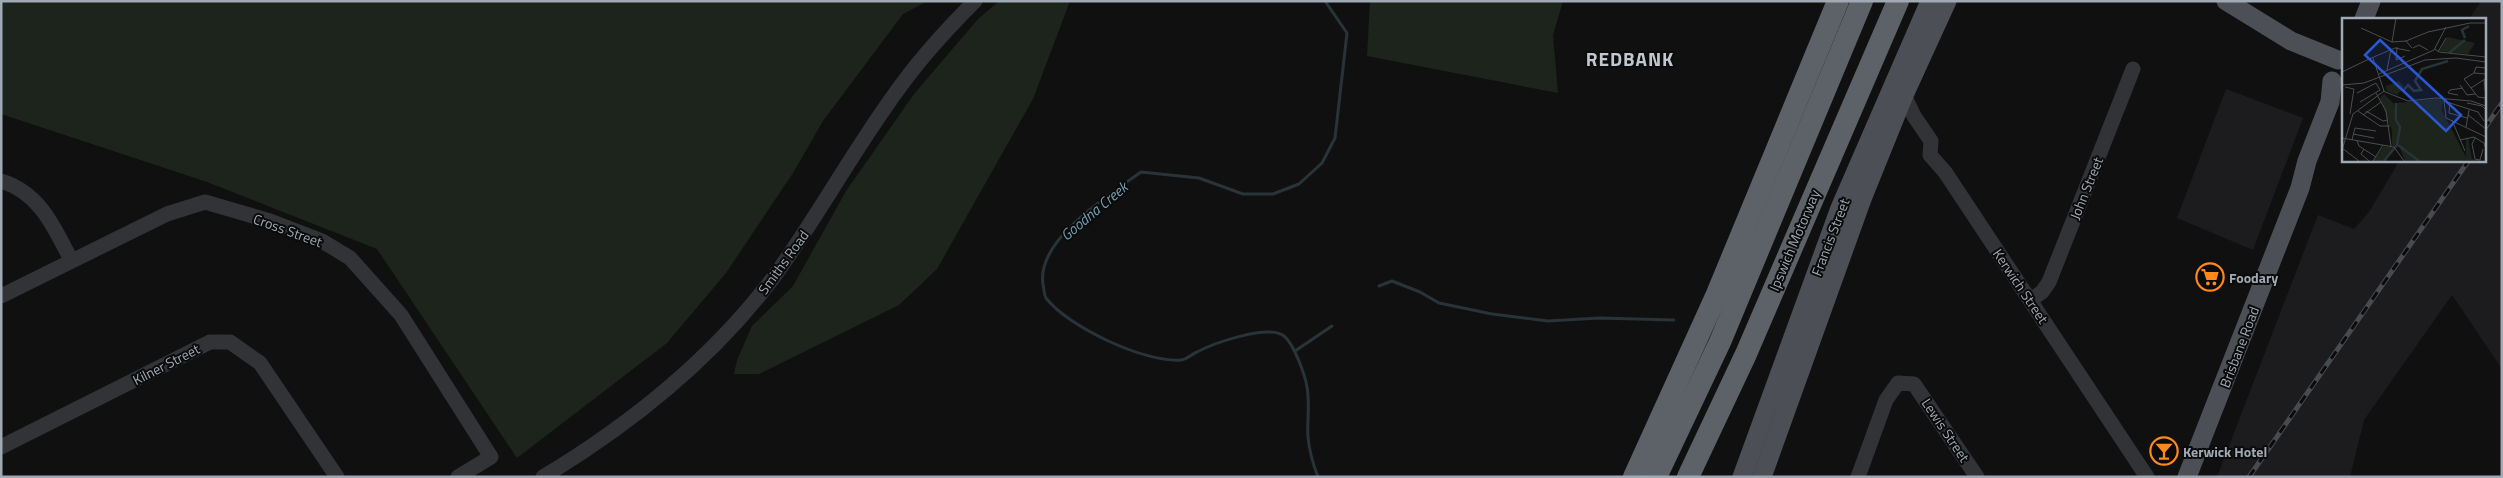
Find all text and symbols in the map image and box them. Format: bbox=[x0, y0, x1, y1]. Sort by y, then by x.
inset map bbox=[2342, 18, 2486, 161]
district label: REDBANK bbox=[1586, 44, 1674, 73]
street label: John Street bbox=[2064, 154, 2108, 222]
water label: Goodna Creek bbox=[1055, 174, 1135, 246]
street label: Ipswich Motorway bbox=[1763, 186, 1825, 294]
street label: Francis Street bbox=[1806, 195, 1854, 279]
street label: Cross Street bbox=[251, 208, 325, 252]
street label: Smiths Road bbox=[753, 226, 813, 298]
street label: Kerwich Street bbox=[1988, 244, 2054, 328]
supermarket icon: Foodary bbox=[2195, 262, 2225, 292]
place label: Foodary bbox=[2229, 267, 2278, 288]
street label: Brisbane Road bbox=[2214, 303, 2264, 391]
street label: Kilner Street bbox=[129, 338, 203, 390]
street label: Lewis Street bbox=[1917, 394, 1975, 466]
bar icon: Kerwick Hotel bbox=[2149, 436, 2179, 466]
place label: Kerwick Hotel bbox=[2183, 441, 2267, 462]

